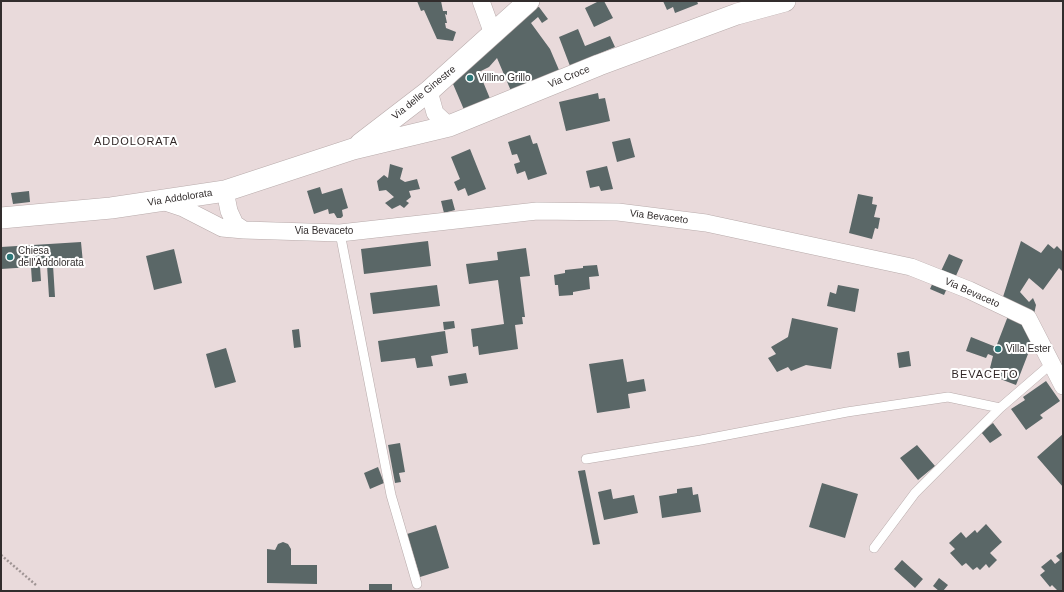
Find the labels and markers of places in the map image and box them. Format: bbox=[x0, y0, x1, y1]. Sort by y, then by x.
place label: Villino Grillo bbox=[478, 72, 531, 84]
marker: Villino Grillo bbox=[465, 73, 475, 83]
place label: Chiesa dell'Addolorata bbox=[18, 245, 84, 268]
marker: Chiesa dell'Addolorata bbox=[5, 252, 15, 262]
place label: Villa Ester bbox=[1006, 343, 1051, 355]
marker: Villa Ester bbox=[993, 344, 1003, 354]

